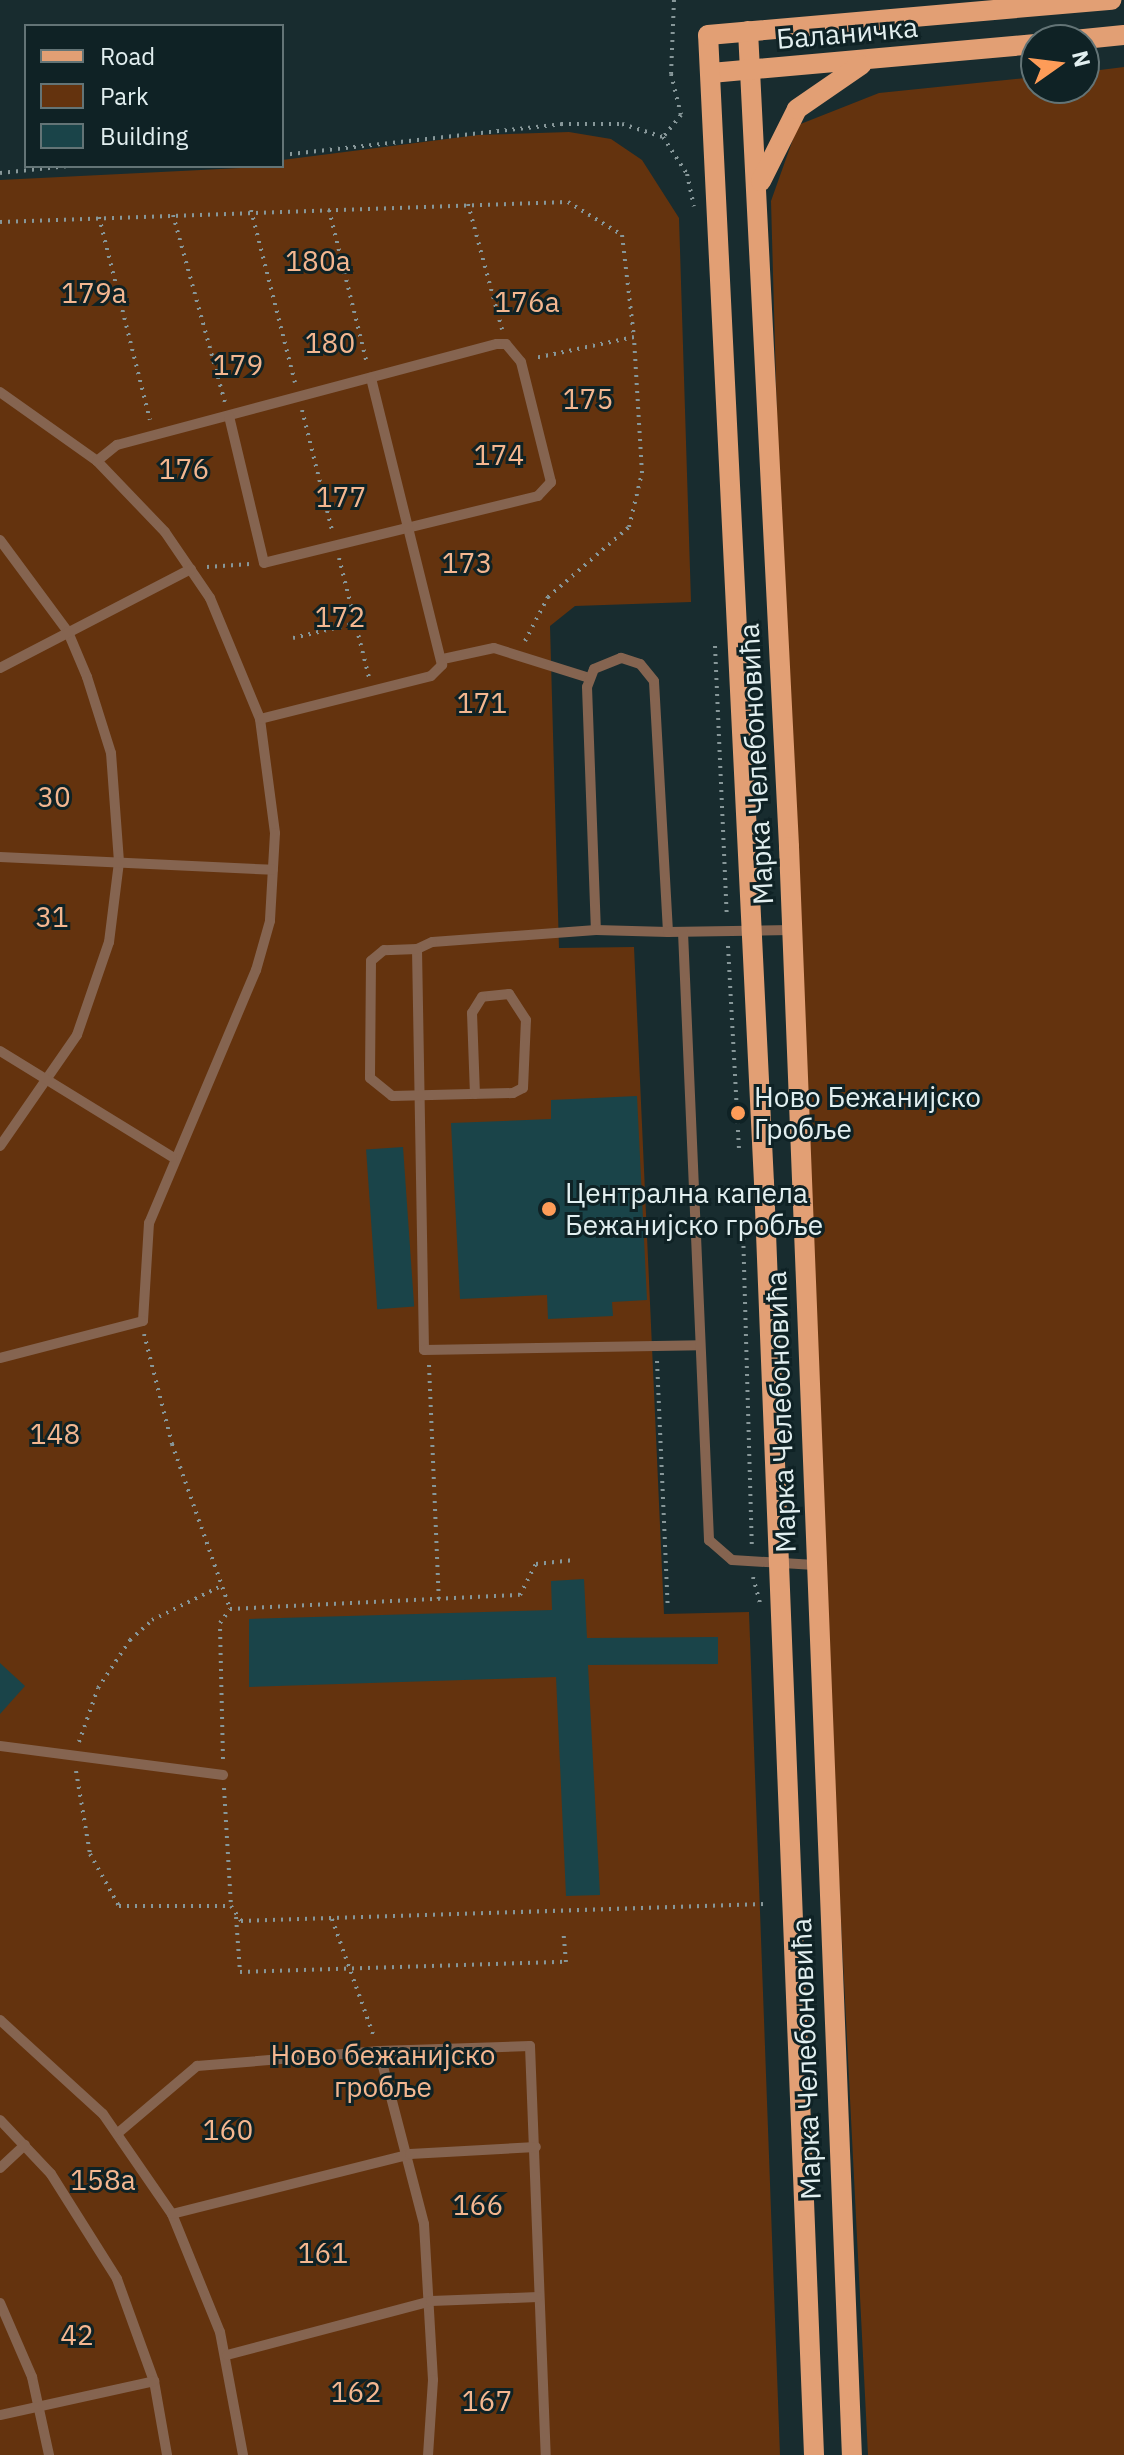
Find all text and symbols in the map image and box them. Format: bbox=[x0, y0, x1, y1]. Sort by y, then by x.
street label: Баланичка bbox=[775, 10, 919, 56]
legend bbox=[24, 24, 284, 168]
north arrow bbox=[1020, 24, 1100, 104]
text: Road bbox=[100, 40, 155, 72]
text: N bbox=[1066, 47, 1098, 70]
text: Park bbox=[100, 80, 149, 112]
text: Building bbox=[100, 120, 188, 152]
park label: 180a bbox=[285, 244, 351, 278]
park label: 179a bbox=[61, 276, 127, 310]
park label: 176a bbox=[494, 285, 560, 319]
park label: 180 bbox=[305, 326, 355, 360]
park label: 179 bbox=[213, 348, 263, 382]
park label: 175 bbox=[563, 382, 613, 416]
park label: 174 bbox=[474, 438, 524, 472]
park label: 176 bbox=[159, 452, 209, 486]
park label: 177 bbox=[316, 480, 366, 514]
park label: 173 bbox=[442, 546, 492, 580]
park label: 172 bbox=[315, 600, 365, 634]
street label: Марка Челебоновића bbox=[732, 622, 780, 906]
park label: 171 bbox=[457, 686, 507, 720]
park label: 30 bbox=[37, 780, 71, 814]
park label: 31 bbox=[35, 900, 69, 934]
place label: Ново Бежанијско Гробље bbox=[754, 1080, 981, 1146]
marker: Ново Бежанијско Гробље bbox=[729, 1104, 747, 1122]
place label: Централна капела Бежанијско гробље bbox=[565, 1176, 823, 1242]
marker: Централна капела Бежанијско гробље bbox=[540, 1200, 558, 1218]
street label: Марка Челебоновића bbox=[759, 1271, 803, 1553]
park label: 148 bbox=[30, 1417, 80, 1451]
street label: Марка Челебоновића bbox=[784, 1918, 828, 2200]
park label: Ново бежанијско гробље bbox=[270, 2038, 496, 2104]
park label: 160 bbox=[203, 2113, 253, 2147]
park label: 158a bbox=[70, 2163, 136, 2197]
park label: 166 bbox=[453, 2188, 503, 2222]
park label: 161 bbox=[298, 2236, 348, 2270]
park label: 42 bbox=[60, 2318, 94, 2352]
park label: 162 bbox=[331, 2375, 381, 2409]
park label: 167 bbox=[462, 2384, 512, 2418]

